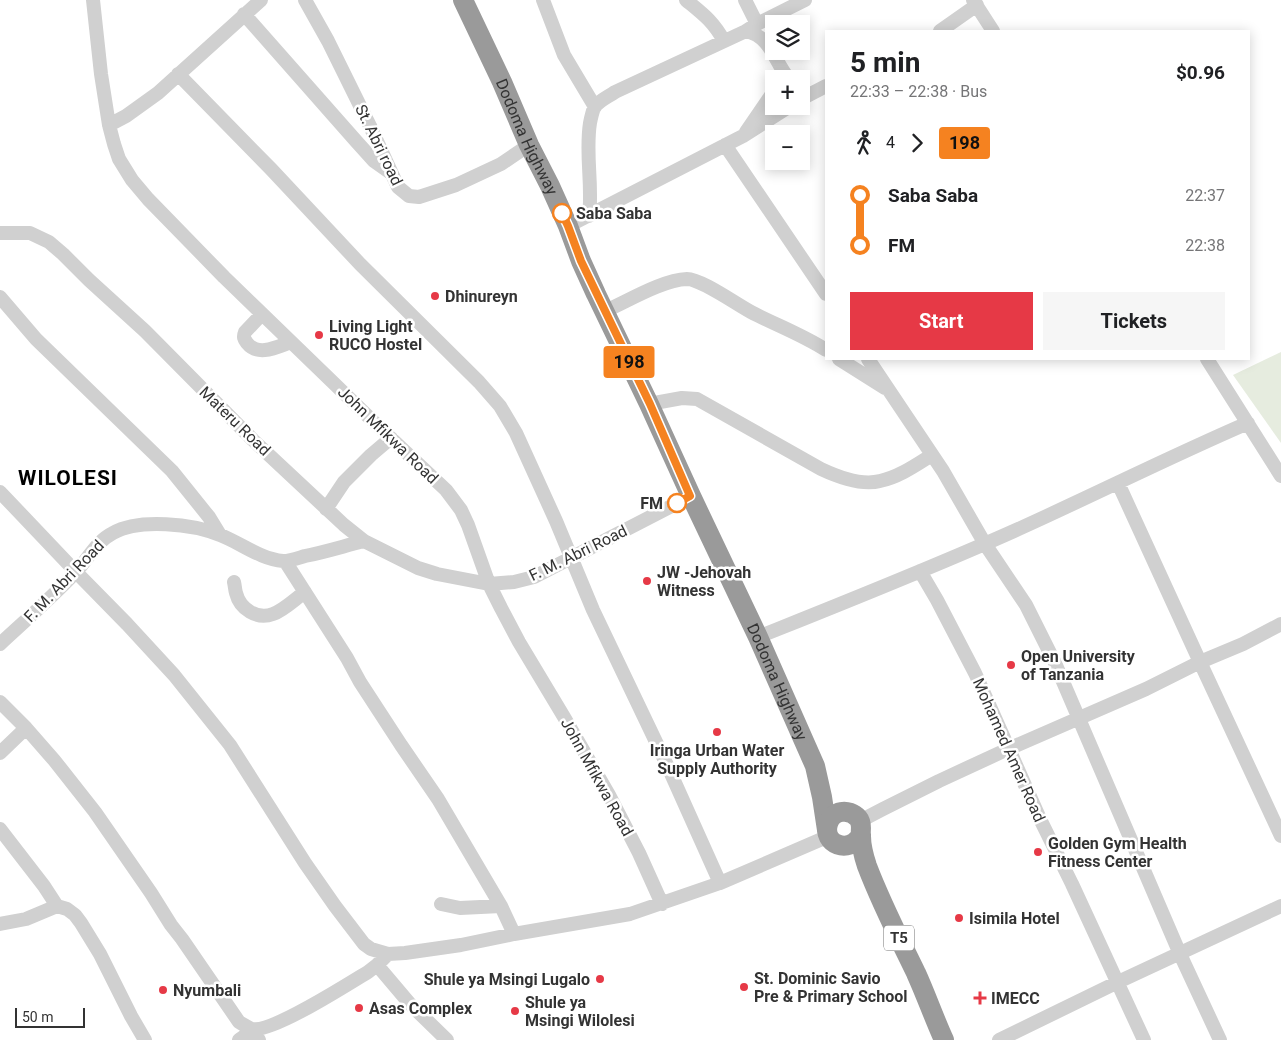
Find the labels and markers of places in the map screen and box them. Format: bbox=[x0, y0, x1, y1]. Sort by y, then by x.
marker: Saba Saba bbox=[552, 203, 572, 223]
place label: Saba Saba bbox=[576, 204, 652, 223]
place label: Dhinureyn bbox=[445, 287, 518, 306]
marker: Dhinureyn bbox=[429, 290, 441, 302]
place label: Living Light RUCO Hostel bbox=[329, 317, 422, 354]
marker: Living Light RUCO Hostel bbox=[313, 329, 325, 341]
marker: FM bbox=[667, 493, 687, 513]
place label: FM bbox=[640, 494, 663, 513]
place label: JW -Jehovah Witness bbox=[657, 563, 751, 600]
marker: JW -Jehovah Witness bbox=[641, 575, 653, 587]
place label: Open University of Tanzania bbox=[1021, 647, 1136, 684]
marker: Open University of Tanzania bbox=[1005, 659, 1017, 671]
marker: Iringa Urban Water Supply Authority bbox=[711, 726, 723, 738]
place label: Iringa Urban Water Supply Authority bbox=[650, 741, 784, 778]
place label: Golden Gym Health Fitness Center bbox=[1048, 834, 1187, 871]
marker: Golden Gym Health Fitness Center bbox=[1032, 846, 1044, 858]
place label: Isimila Hotel bbox=[969, 909, 1060, 928]
marker: Isimila Hotel bbox=[953, 912, 965, 924]
place label: St. Dominic Savio Pre & Primary School bbox=[754, 969, 907, 1006]
place label: Shule ya Msingi Lugalo bbox=[424, 970, 590, 989]
marker: Shule ya Msingi Lugalo bbox=[594, 973, 606, 985]
place label: Nyumbali bbox=[173, 981, 241, 1000]
marker: St. Dominic Savio Pre & Primary School bbox=[738, 981, 750, 993]
marker: Nyumbali bbox=[157, 984, 169, 996]
place label: IMECC bbox=[991, 989, 1040, 1008]
marker: IMECC bbox=[973, 991, 987, 1005]
place label: Shule ya Msingi Wilolesi bbox=[525, 993, 635, 1030]
place label: Asas Complex bbox=[369, 999, 473, 1018]
marker: Asas Complex bbox=[353, 1002, 365, 1014]
marker: Shule ya Msingi Wilolesi bbox=[509, 1005, 521, 1017]

